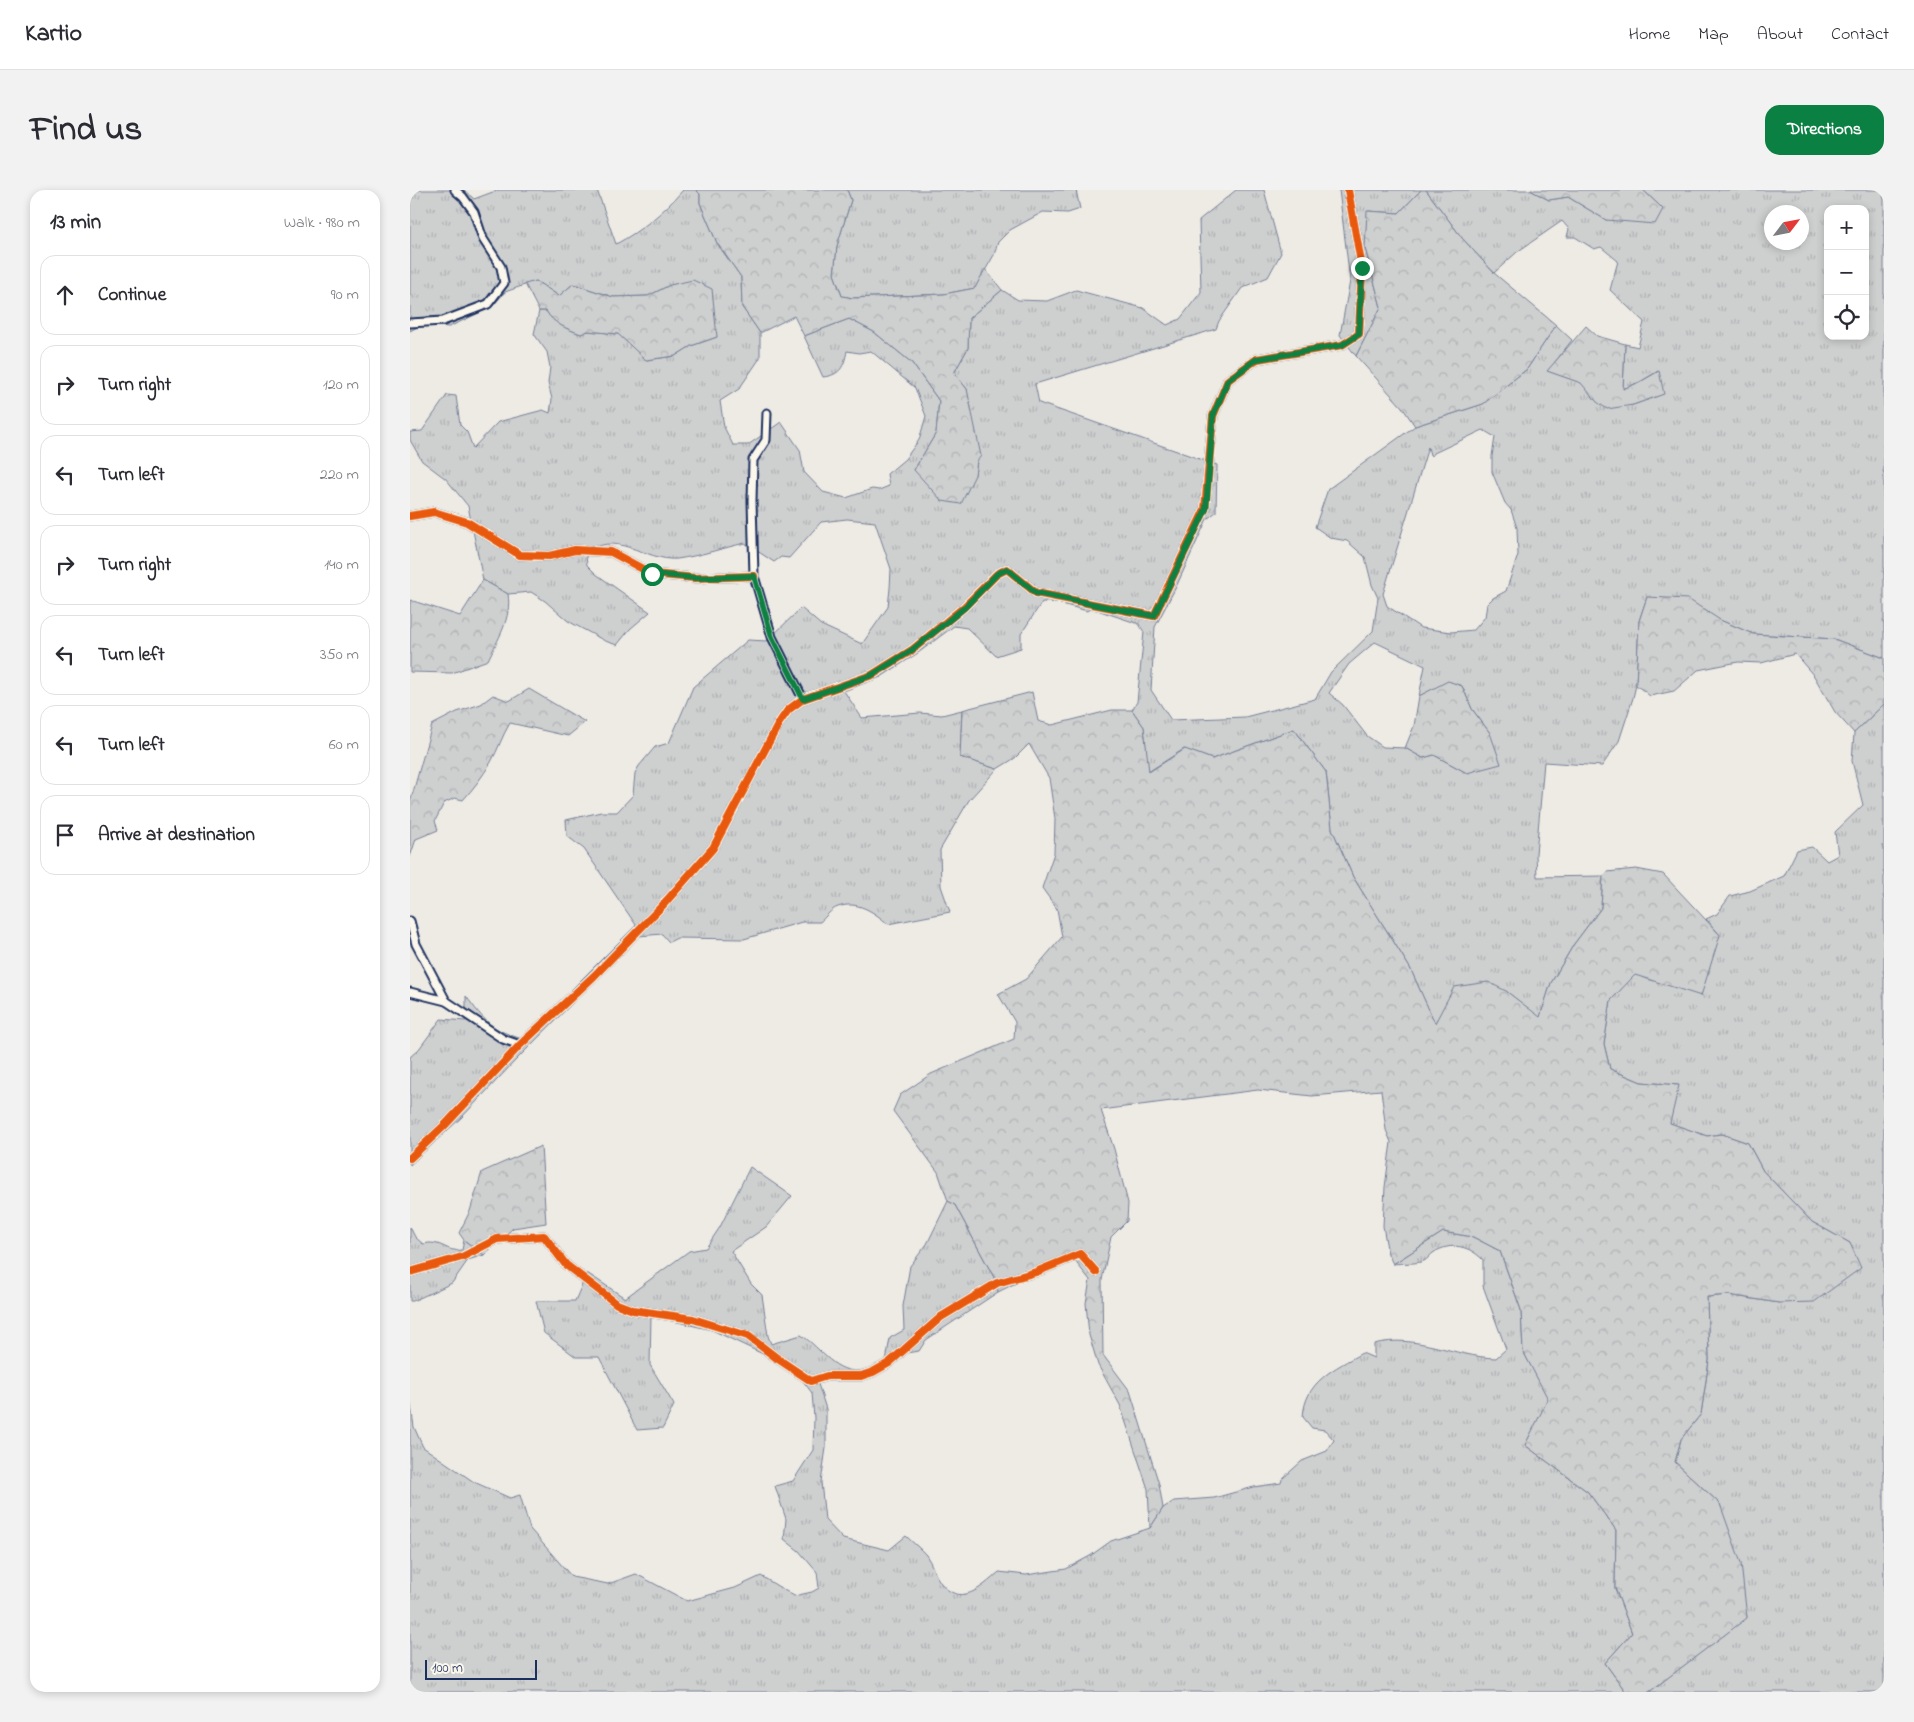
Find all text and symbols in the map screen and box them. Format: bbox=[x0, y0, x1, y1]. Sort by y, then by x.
text: Kartio bbox=[25, 17, 82, 52]
text: Home bbox=[1629, 22, 1670, 48]
text: Map bbox=[1698, 22, 1729, 48]
text: About bbox=[1757, 22, 1803, 48]
text: Contact bbox=[1831, 22, 1889, 48]
text: Find us bbox=[30, 105, 142, 156]
button: Directions bbox=[1765, 105, 1884, 155]
north arrow bbox=[1764, 205, 1809, 250]
map controls bbox=[1824, 205, 1869, 340]
button: + bbox=[1824, 205, 1869, 250]
text: 13 min bbox=[50, 208, 101, 238]
text: Walk · 980 m bbox=[284, 211, 360, 235]
button: − bbox=[1824, 250, 1869, 295]
route end bbox=[1351, 257, 1374, 280]
icon: ahead bbox=[51, 281, 79, 309]
text: Continue bbox=[98, 282, 166, 309]
text: 90 m bbox=[331, 283, 359, 307]
button: locate bbox=[1824, 295, 1869, 340]
icon: right bbox=[51, 371, 79, 399]
text: Turn right bbox=[98, 372, 171, 399]
text: 120 m bbox=[323, 373, 359, 397]
icon: left bbox=[51, 461, 79, 489]
text: Turn left bbox=[98, 462, 165, 489]
text: 220 m bbox=[320, 463, 359, 487]
icon: right bbox=[51, 551, 79, 579]
text: Turn right bbox=[98, 552, 171, 579]
text: 140 m bbox=[324, 553, 359, 577]
route start bbox=[641, 563, 664, 586]
icon: left bbox=[51, 641, 79, 669]
text: Turn left bbox=[98, 642, 165, 669]
text: 350 m bbox=[320, 643, 359, 667]
icon: left bbox=[51, 731, 79, 759]
text: Turn left bbox=[98, 732, 165, 759]
text: 60 m bbox=[329, 733, 359, 757]
icon: arrive bbox=[51, 821, 79, 849]
text: Arrive at destination bbox=[98, 822, 255, 849]
scale bar bbox=[425, 1657, 538, 1680]
text: 100 m bbox=[432, 1658, 463, 1679]

